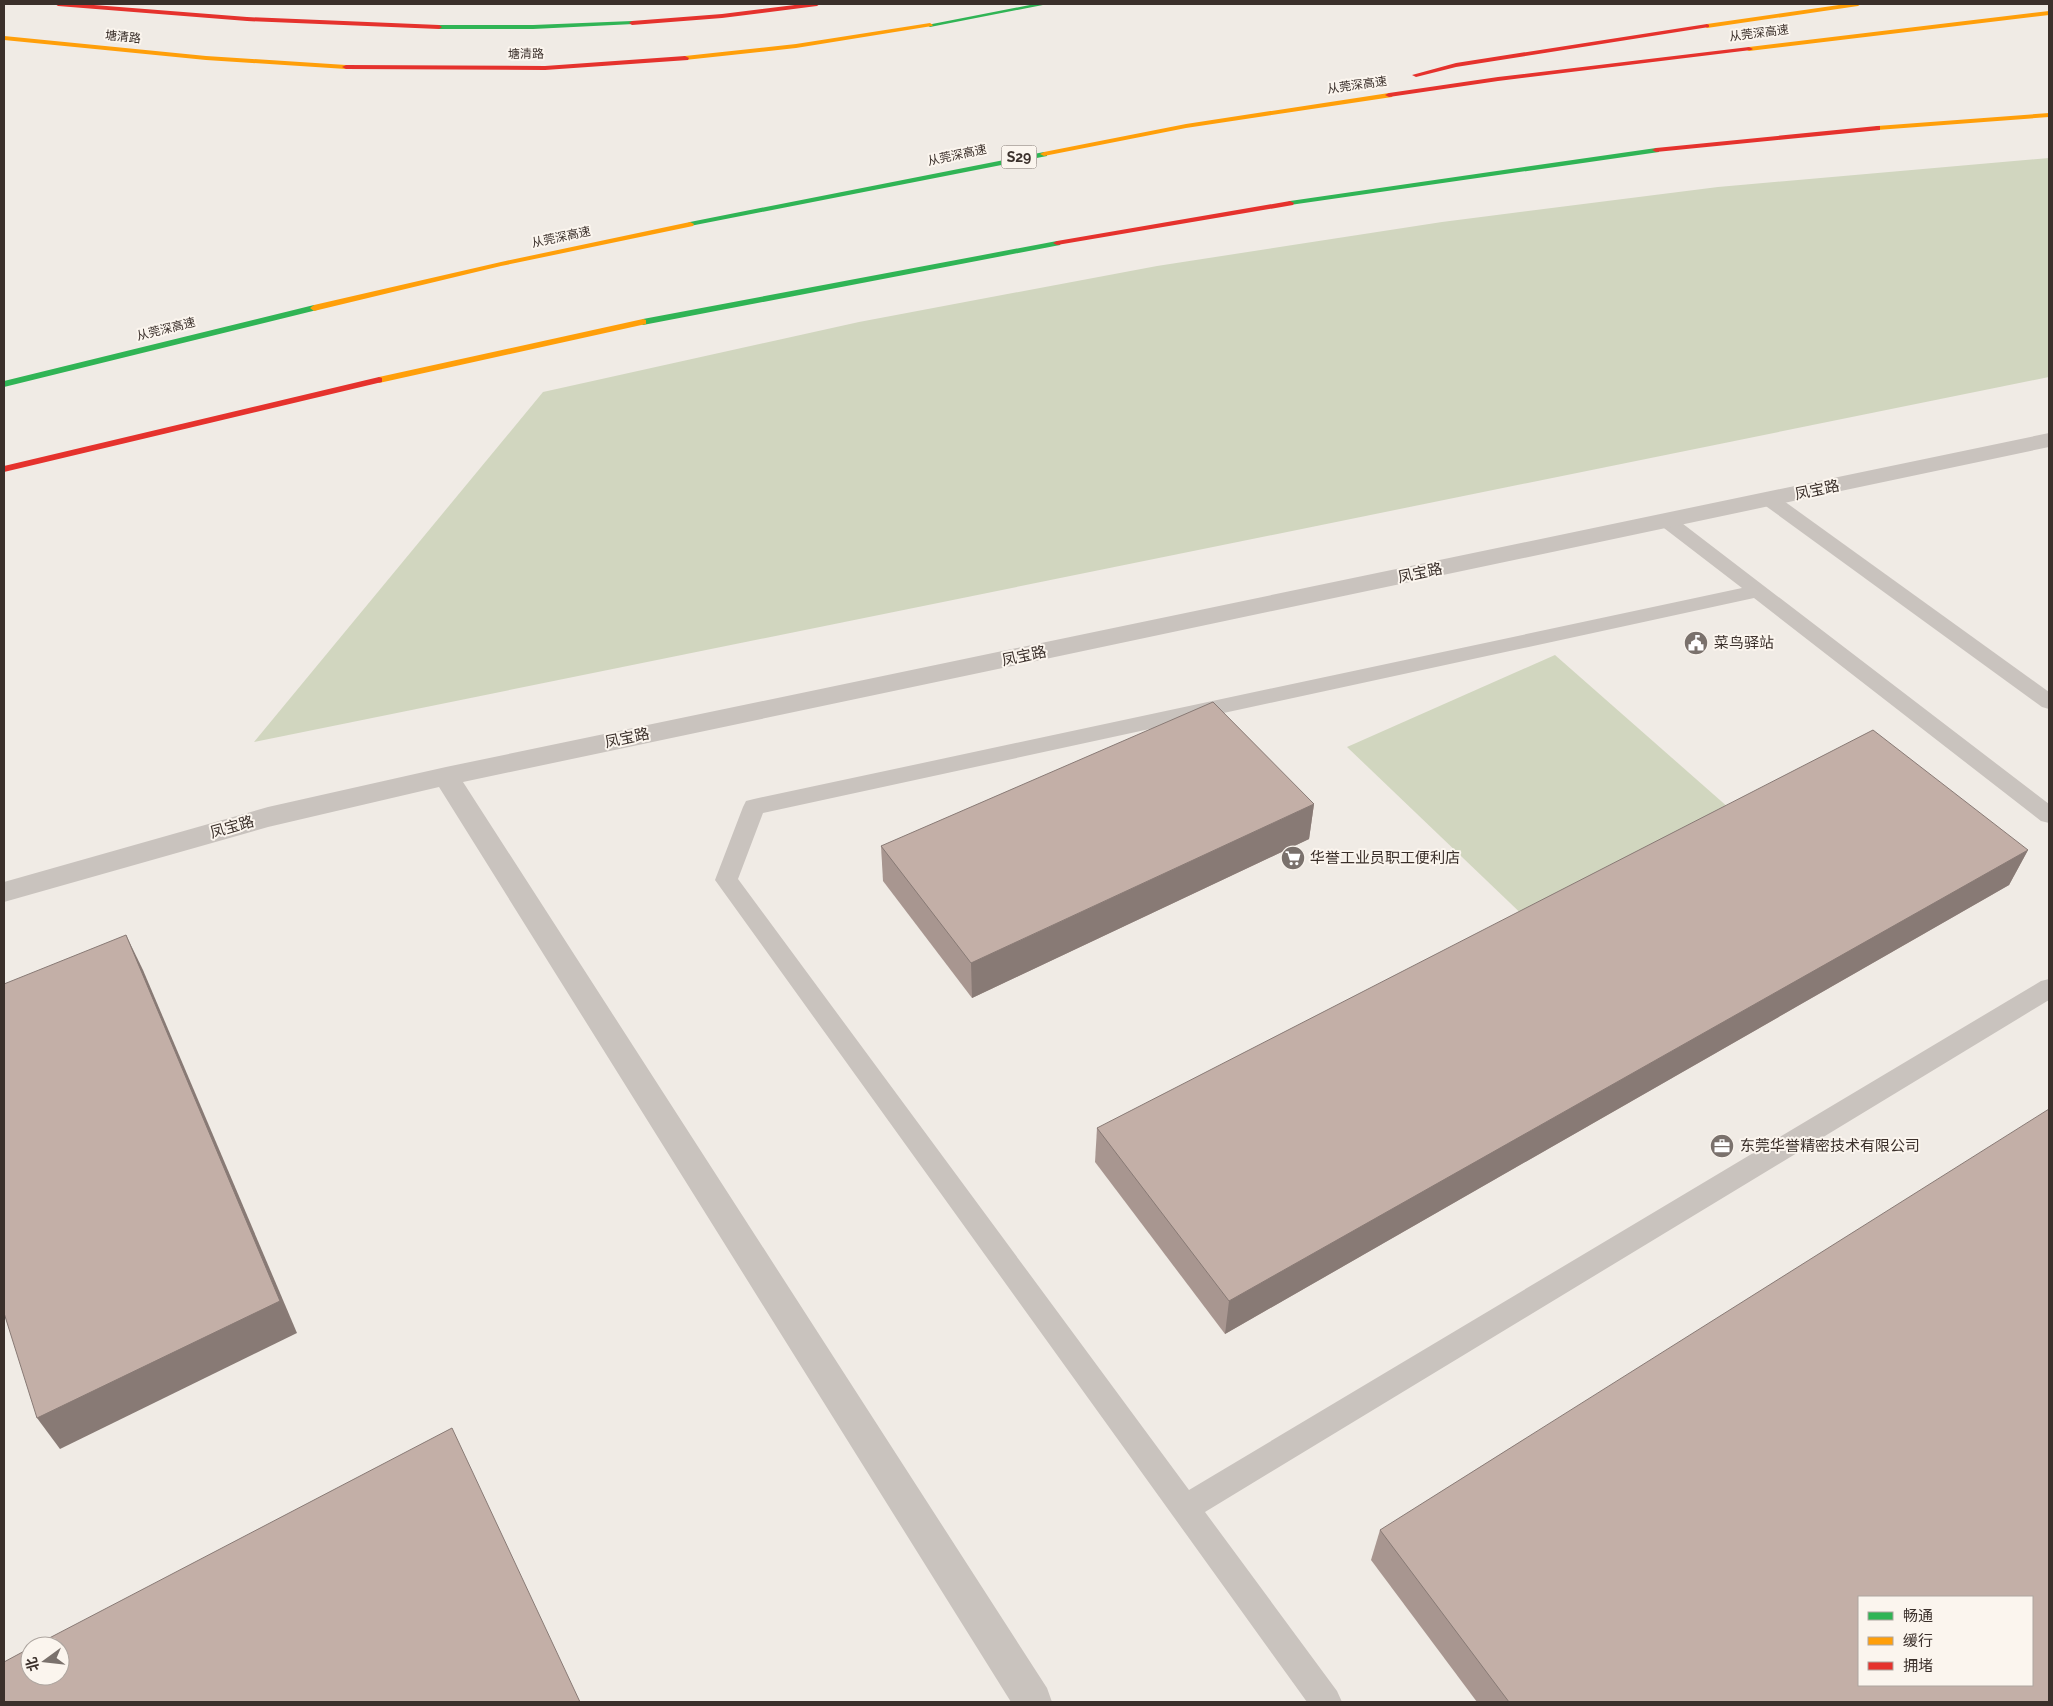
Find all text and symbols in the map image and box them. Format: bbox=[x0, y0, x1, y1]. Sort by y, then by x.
street label: 从莞深高速 bbox=[1728, 22, 1790, 44]
street label: 塘清路 bbox=[104, 28, 142, 46]
street label: 塘清路 bbox=[508, 47, 544, 61]
street label: 从莞深高速 bbox=[1326, 74, 1388, 96]
street label: 从莞深高速 bbox=[926, 142, 988, 168]
road number: S29 bbox=[1002, 146, 1036, 168]
street label: 从莞深高速 bbox=[530, 224, 592, 250]
street label: 从莞深高速 bbox=[135, 315, 197, 343]
street label: 凤宝路 bbox=[1793, 477, 1841, 503]
street label: 凤宝路 bbox=[1396, 560, 1444, 586]
public building icon: 菜鸟驿站 bbox=[1683, 630, 1709, 656]
place label: 菜鸟驿站 bbox=[1714, 634, 1774, 652]
street label: 凤宝路 bbox=[1000, 643, 1048, 669]
street label: 凤宝路 bbox=[603, 725, 651, 751]
street label: 凤宝路 bbox=[208, 812, 256, 842]
supermarket icon: 华誉工业员职工便利店 bbox=[1280, 845, 1306, 871]
place label: 华誉工业员职工便利店 bbox=[1310, 849, 1460, 867]
office icon: 东莞华誉精密技术有限公司 bbox=[1709, 1133, 1735, 1159]
place label: 东莞华誉精密技术有限公司 bbox=[1740, 1137, 1920, 1155]
legend bbox=[1858, 1596, 2033, 1686]
text: 畅通 bbox=[1903, 1607, 1933, 1625]
text: 缓行 bbox=[1903, 1632, 1933, 1650]
north arrow bbox=[20, 1636, 70, 1686]
text: 北 bbox=[23, 1656, 42, 1673]
text: 拥堵 bbox=[1903, 1657, 1933, 1675]

